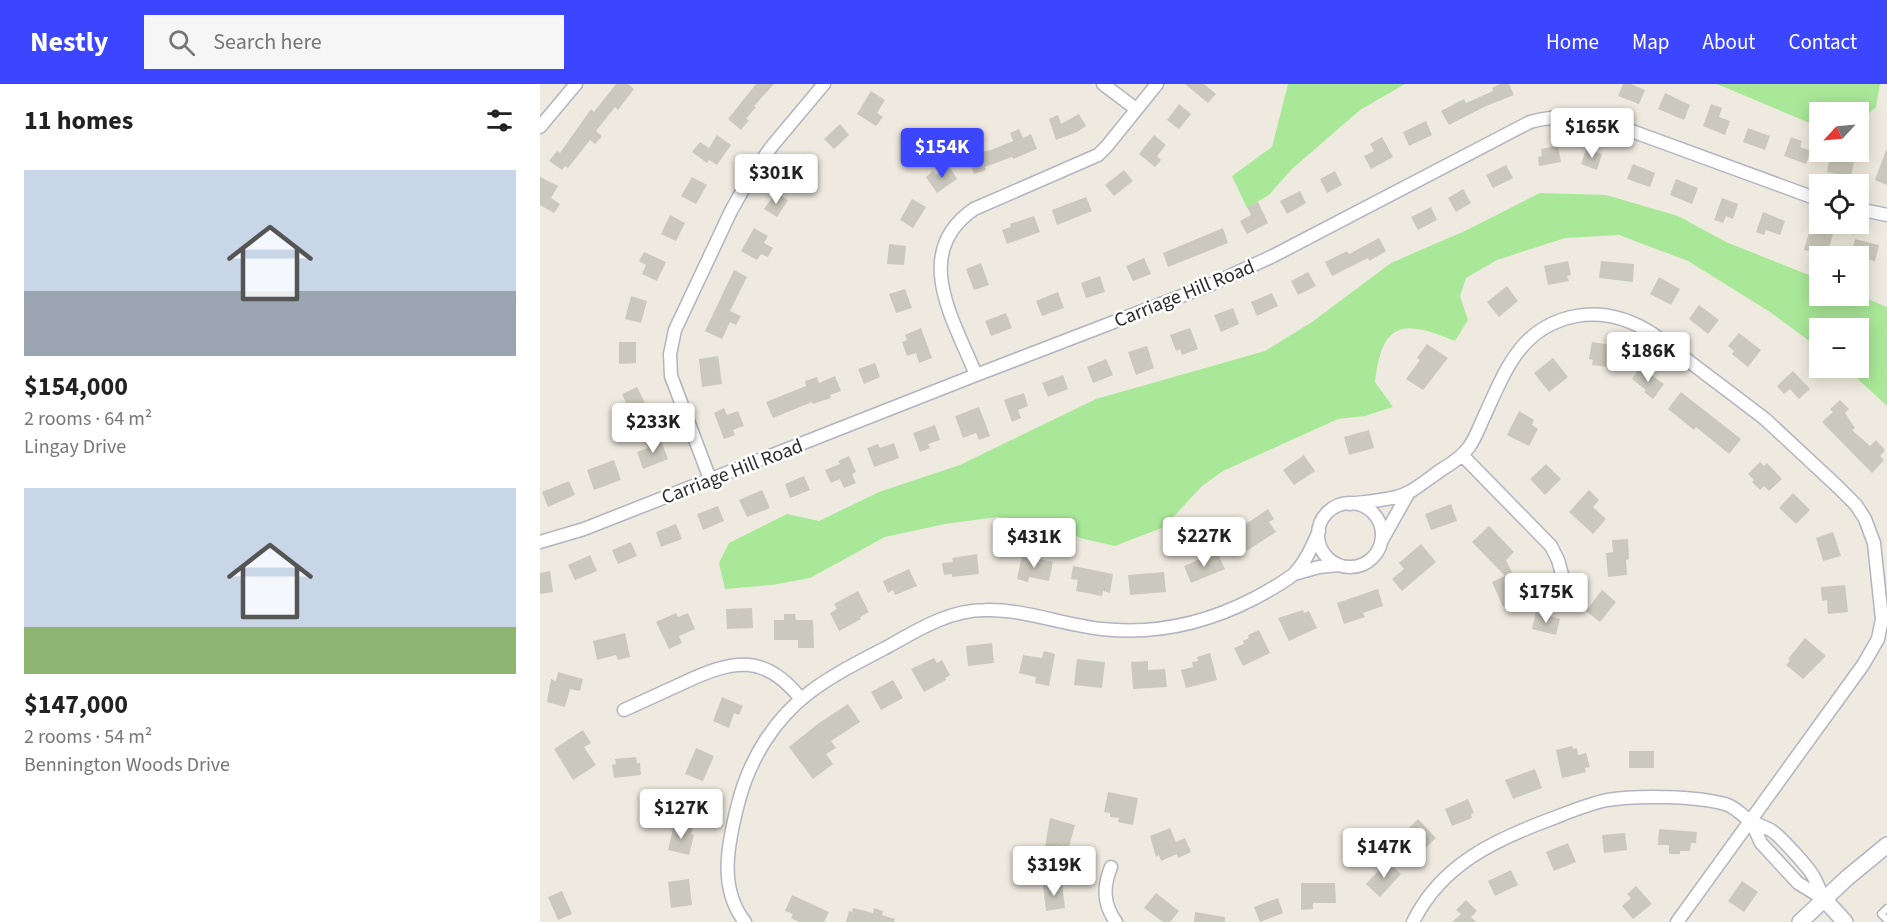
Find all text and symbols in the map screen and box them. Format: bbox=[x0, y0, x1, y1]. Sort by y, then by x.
search box bbox=[144, 15, 564, 69]
text: Nestly bbox=[30, 22, 108, 62]
icon: search bbox=[165, 26, 198, 59]
text: Search here bbox=[213, 26, 322, 58]
text: Home bbox=[1546, 27, 1599, 57]
text: Map bbox=[1632, 27, 1670, 57]
text: About bbox=[1703, 27, 1755, 57]
text: Contact bbox=[1788, 27, 1857, 57]
text: 11 homes bbox=[24, 102, 133, 139]
north arrow bbox=[1809, 102, 1869, 162]
map controls bbox=[1809, 102, 1869, 378]
icon: filters bbox=[483, 104, 516, 137]
pin: $165K bbox=[1550, 108, 1634, 159]
text: $165K bbox=[1565, 113, 1619, 141]
pin: $154K bbox=[900, 128, 984, 179]
text: $154K bbox=[915, 133, 969, 161]
pin: $301K bbox=[734, 154, 818, 205]
text: $301K bbox=[749, 159, 803, 187]
button: locate bbox=[1809, 174, 1869, 234]
icon: home bbox=[216, 209, 324, 317]
button: + bbox=[1809, 246, 1869, 306]
street label: Carriage Hill Road bbox=[1110, 253, 1259, 335]
button: − bbox=[1809, 318, 1869, 378]
pin: $186K bbox=[1606, 332, 1690, 383]
text: $186K bbox=[1621, 337, 1675, 365]
text: $154,000 bbox=[24, 368, 128, 405]
pin: $233K bbox=[611, 403, 695, 454]
text: 2 rooms · 64 m² bbox=[24, 405, 152, 433]
text: $233K bbox=[626, 408, 680, 436]
street label: Carriage Hill Road bbox=[658, 432, 807, 512]
text: Lingay Drive bbox=[24, 433, 126, 461]
pin: $227K bbox=[1162, 517, 1246, 568]
pin: $431K bbox=[992, 518, 1076, 569]
text: $227K bbox=[1177, 522, 1231, 550]
text: $431K bbox=[1007, 523, 1061, 551]
icon: home bbox=[216, 527, 324, 635]
pin: $175K bbox=[1504, 573, 1588, 624]
text: $175K bbox=[1519, 578, 1573, 606]
text: $147,000 bbox=[24, 686, 128, 723]
text: 2 rooms · 54 m² bbox=[24, 723, 152, 751]
text: Bennington Woods Drive bbox=[24, 751, 230, 779]
pin: $127K bbox=[639, 789, 723, 840]
text: $127K bbox=[654, 794, 708, 822]
pin: $147K bbox=[1342, 828, 1426, 879]
text: $147K bbox=[1357, 833, 1411, 861]
pin: $319K bbox=[1012, 846, 1096, 897]
text: $319K bbox=[1027, 851, 1081, 879]

